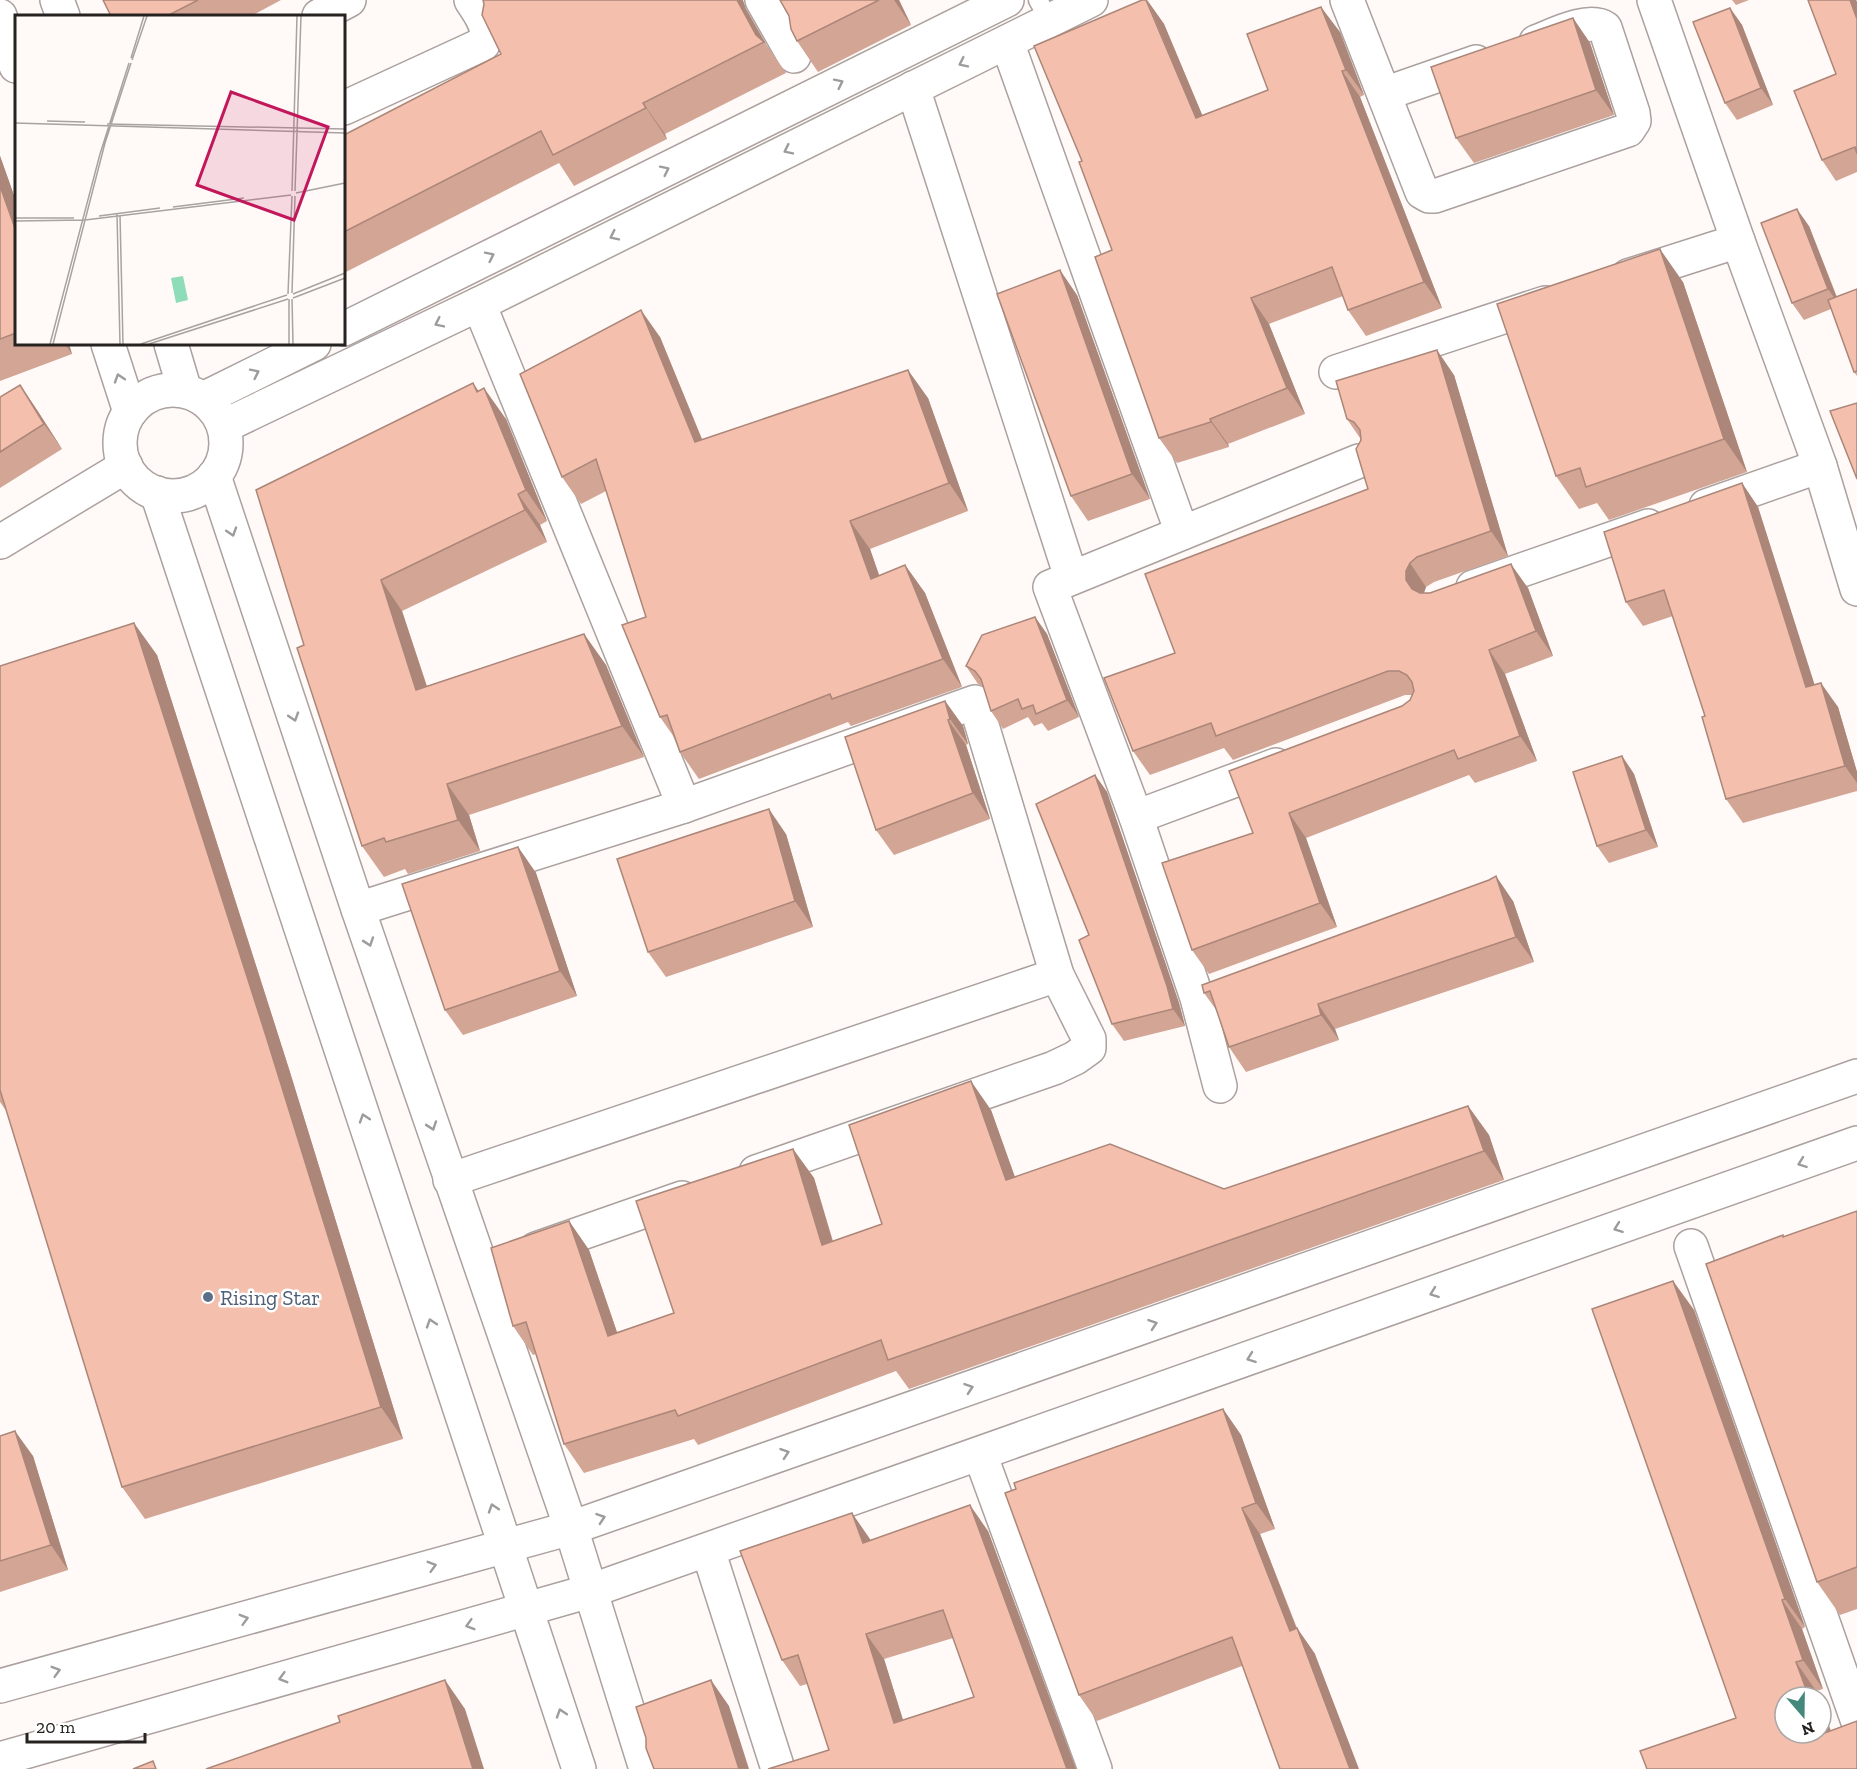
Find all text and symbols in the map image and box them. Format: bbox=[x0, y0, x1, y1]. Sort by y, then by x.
inset map bbox=[15, 15, 345, 345]
one-way arrow bbox=[959, 56, 970, 67]
one-way arrow bbox=[833, 79, 844, 90]
one-way arrow bbox=[784, 142, 795, 154]
one-way arrow bbox=[658, 165, 669, 177]
one-way arrow bbox=[609, 229, 620, 241]
one-way arrow bbox=[484, 252, 495, 264]
one-way arrow bbox=[434, 315, 445, 327]
one-way arrow bbox=[249, 368, 260, 380]
one-way arrow bbox=[114, 373, 126, 384]
one-way arrow bbox=[225, 526, 238, 537]
one-way arrow bbox=[287, 711, 299, 722]
one-way arrow bbox=[361, 936, 374, 947]
one-way arrow bbox=[358, 1113, 371, 1124]
one-way arrow bbox=[425, 1120, 437, 1131]
one-way arrow bbox=[1797, 1155, 1808, 1168]
one-way arrow bbox=[1613, 1220, 1624, 1233]
place label: Rising Star bbox=[220, 1285, 320, 1310]
one-way arrow bbox=[1429, 1286, 1440, 1299]
marker: Rising Star bbox=[201, 1290, 215, 1304]
one-way arrow bbox=[426, 1318, 439, 1329]
one-way arrow bbox=[1147, 1318, 1158, 1331]
one-way arrow bbox=[1246, 1351, 1256, 1364]
one-way arrow bbox=[963, 1383, 974, 1396]
one-way arrow bbox=[780, 1448, 790, 1461]
one-way arrow bbox=[487, 1503, 500, 1514]
one-way arrow bbox=[596, 1512, 606, 1525]
one-way arrow bbox=[427, 1561, 437, 1574]
one-way arrow bbox=[239, 1613, 249, 1626]
one-way arrow bbox=[465, 1618, 476, 1630]
one-way arrow bbox=[50, 1666, 61, 1678]
one-way arrow bbox=[278, 1671, 289, 1683]
north arrow bbox=[1773, 1685, 1833, 1745]
scale bar bbox=[27, 1706, 146, 1744]
one-way arrow bbox=[556, 1708, 568, 1719]
text: 20 m bbox=[36, 1716, 76, 1738]
text: N bbox=[1799, 1718, 1817, 1740]

